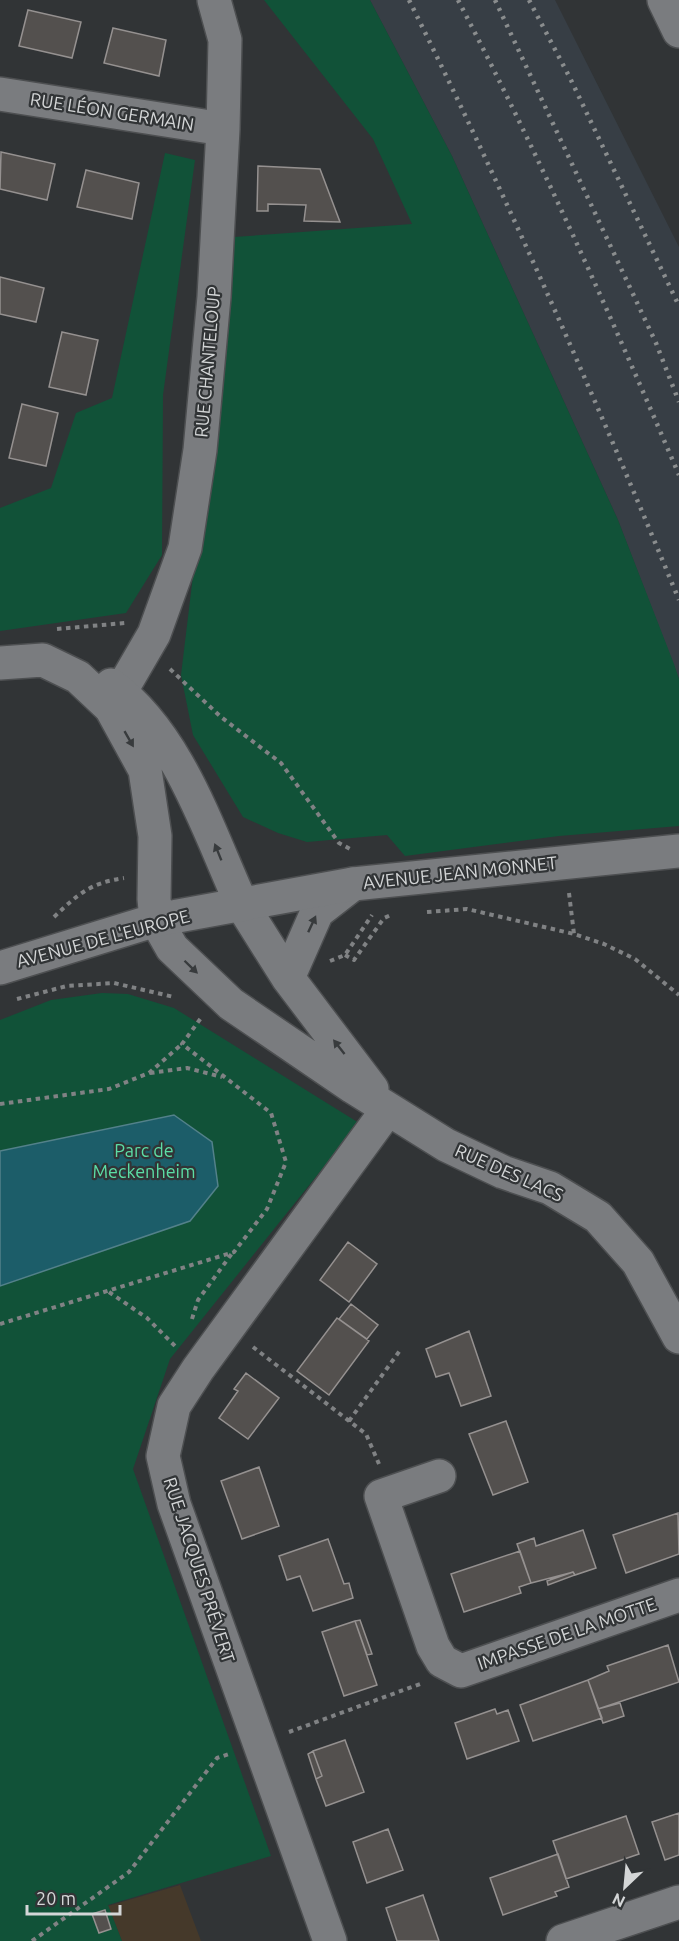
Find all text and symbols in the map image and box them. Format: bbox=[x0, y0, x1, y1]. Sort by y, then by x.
street label: RUE LÉON GERMAIN bbox=[29, 87, 196, 134]
street label: RUE CHANTELOUP bbox=[190, 285, 224, 438]
one-way arrow bbox=[124, 731, 134, 748]
one-way arrow bbox=[213, 843, 222, 861]
street label: AVENUE JEAN MONNET bbox=[362, 852, 558, 892]
street label: AVENUE DE L'EUROPE bbox=[14, 905, 191, 971]
one-way arrow bbox=[307, 916, 316, 933]
one-way arrow bbox=[184, 959, 198, 973]
one-way arrow bbox=[334, 1039, 346, 1054]
street label: RUE DES LACS bbox=[452, 1139, 566, 1205]
park label: Parc de Meckenheim bbox=[92, 1140, 196, 1181]
street label: RUE JACQUES PRÉVERT bbox=[160, 1474, 240, 1665]
street label: IMPASSE DE LA MOTTE bbox=[475, 1593, 659, 1673]
north arrow bbox=[595, 1857, 655, 1917]
scale bar bbox=[27, 1878, 120, 1916]
text: 20 m bbox=[36, 1888, 76, 1908]
text: N bbox=[609, 1890, 628, 1911]

